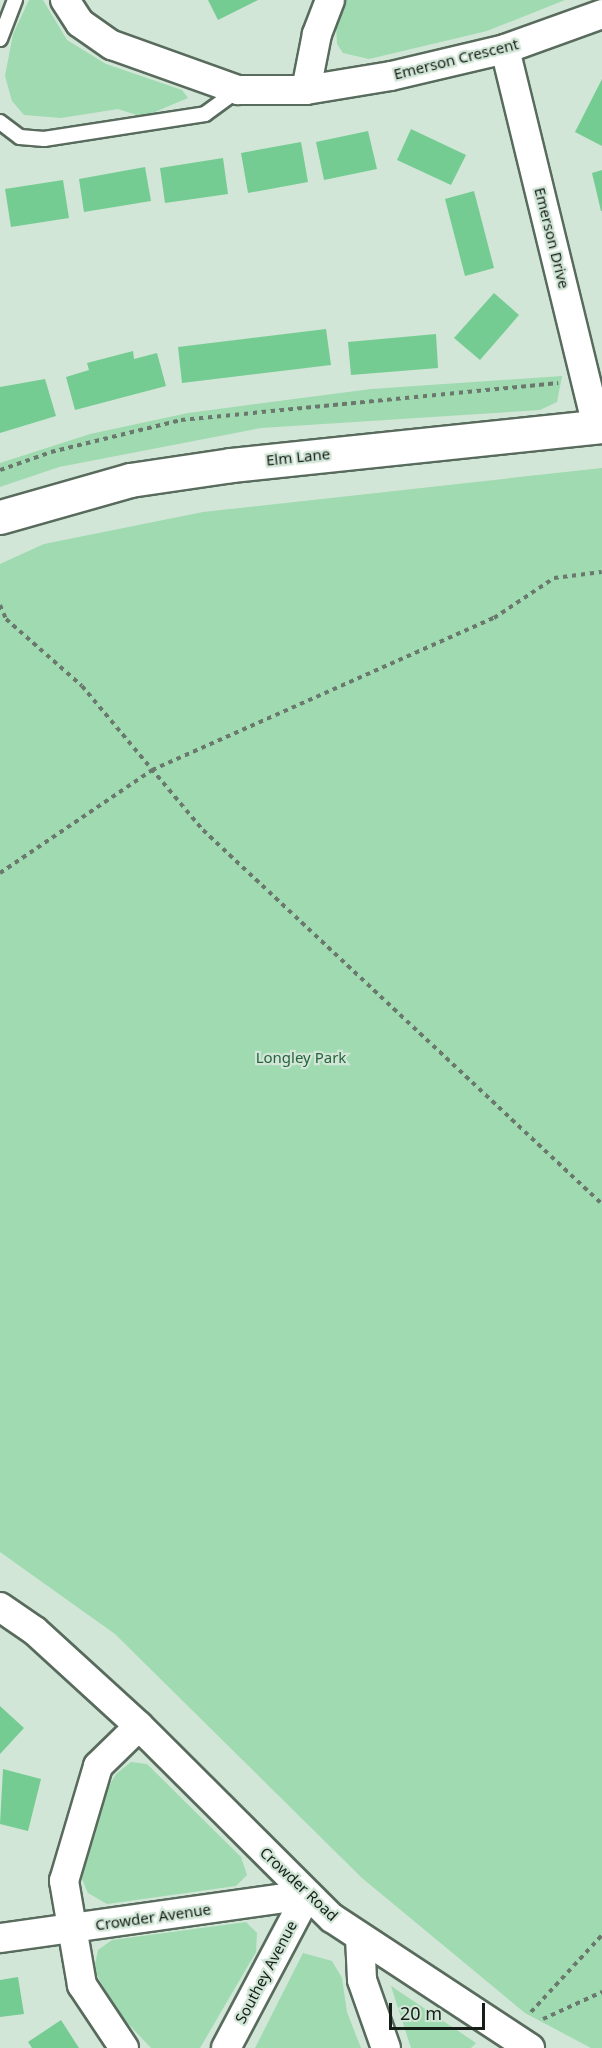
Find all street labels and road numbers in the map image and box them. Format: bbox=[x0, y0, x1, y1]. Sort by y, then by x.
street label: Emerson Crescent bbox=[392, 35, 520, 83]
street label: Emerson Drive bbox=[531, 186, 573, 290]
street label: Elm Lane bbox=[265, 445, 331, 469]
street label: Crowder Road bbox=[256, 1843, 342, 1925]
street label: Crowder Avenue bbox=[94, 1900, 212, 1934]
street label: Southey Avenue bbox=[231, 1918, 301, 2026]

